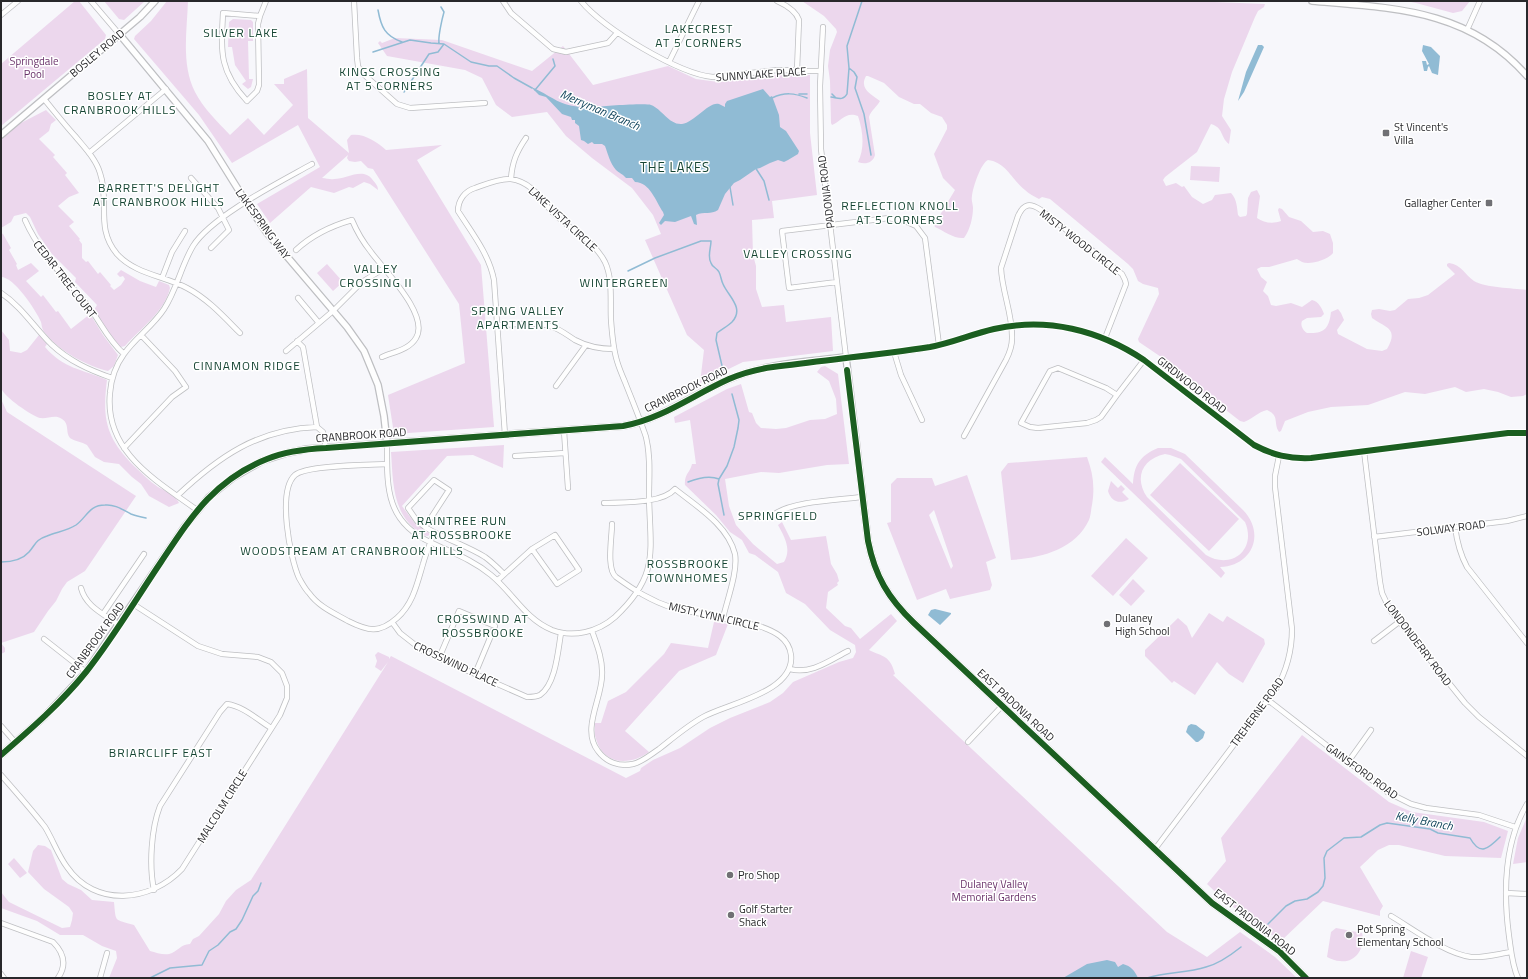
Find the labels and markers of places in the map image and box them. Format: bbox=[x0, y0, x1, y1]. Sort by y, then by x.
place label: St Vincent's Villa bbox=[1394, 119, 1448, 148]
marker: St Vincent's Villa bbox=[1381, 128, 1391, 138]
place label: Gallagher Center bbox=[1404, 195, 1481, 211]
marker: Gallagher Center bbox=[1484, 198, 1494, 208]
place label: Dulaney High School bbox=[1115, 610, 1170, 639]
marker: Dulaney High School bbox=[1102, 619, 1112, 629]
place label: Pro Shop bbox=[738, 867, 780, 883]
marker: Pro Shop bbox=[725, 870, 735, 880]
place label: Golf Starter Shack bbox=[739, 901, 793, 930]
marker: Golf Starter Shack bbox=[726, 910, 736, 920]
place label: Pot Spring Elementary School bbox=[1357, 921, 1444, 950]
marker: Pot Spring Elementary School bbox=[1344, 930, 1354, 940]

